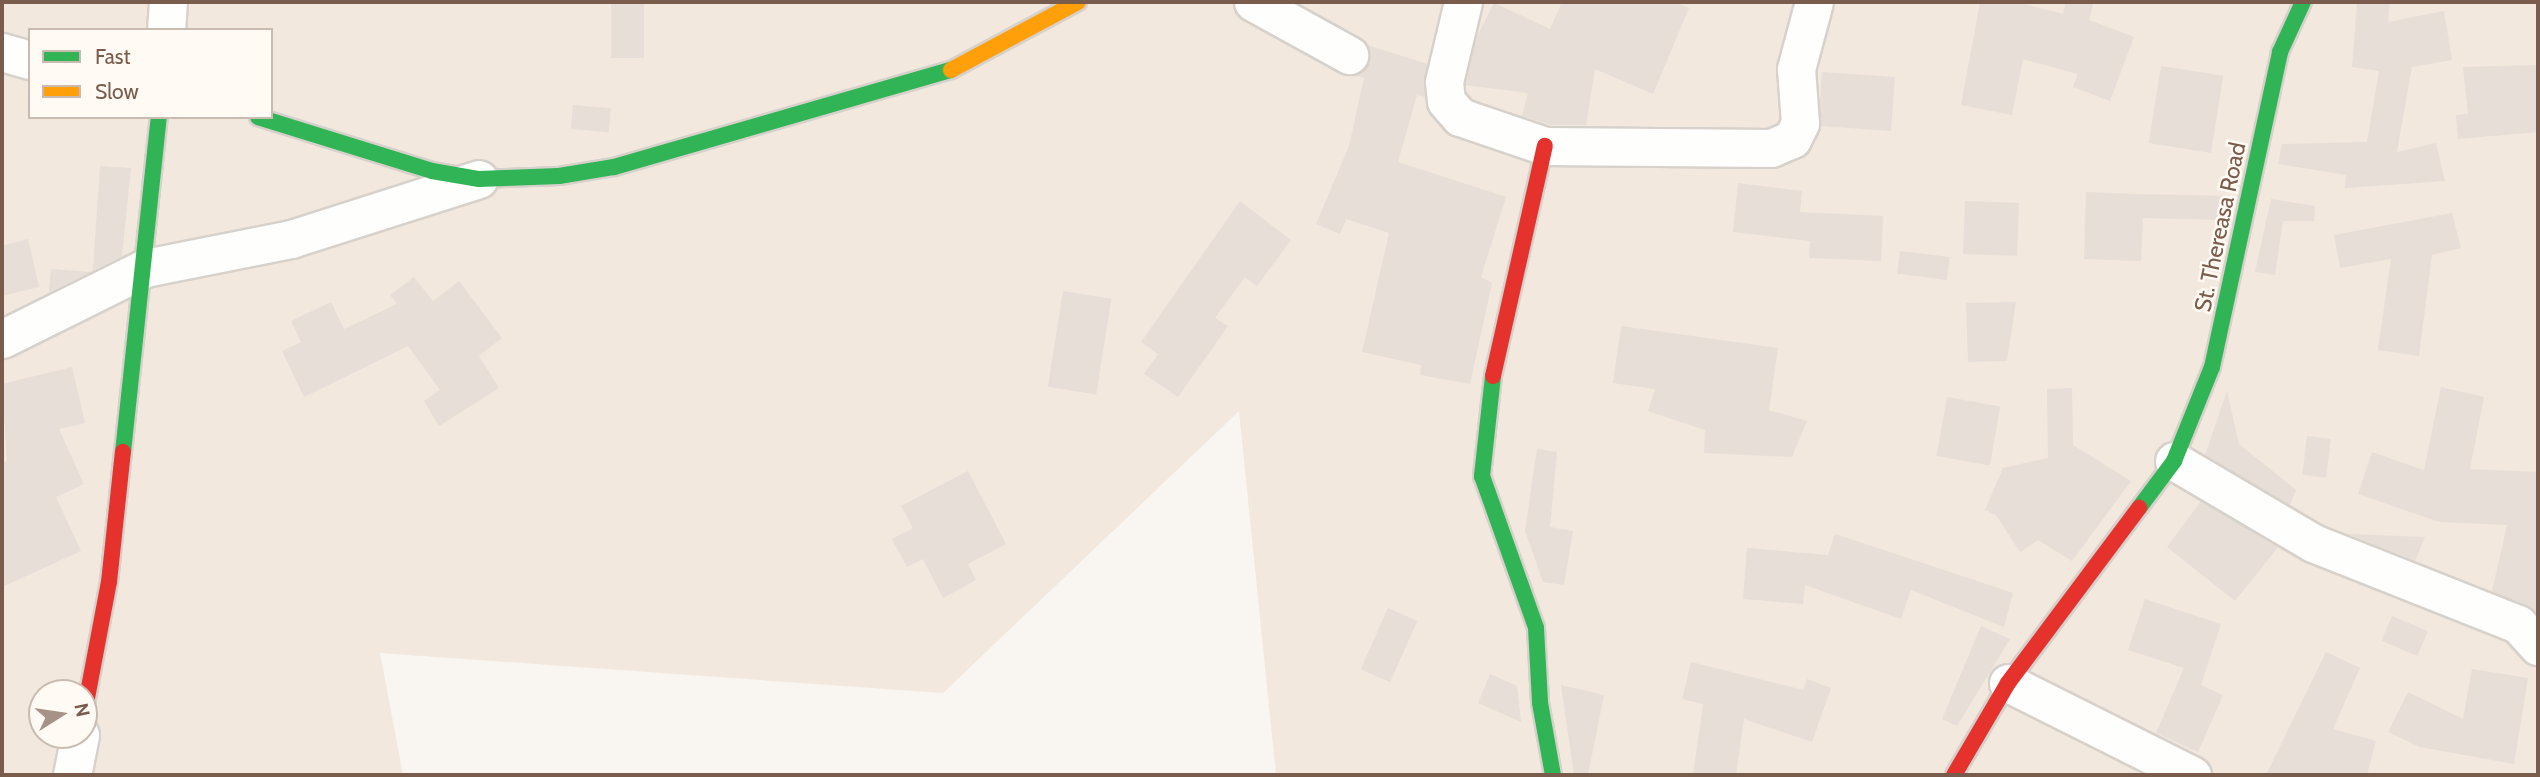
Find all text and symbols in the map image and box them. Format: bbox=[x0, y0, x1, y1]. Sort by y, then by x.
legend bbox=[28, 28, 273, 119]
text: Fast bbox=[95, 44, 131, 69]
text: Slow bbox=[95, 79, 139, 104]
street label: St. Thereasa Road bbox=[2189, 140, 2251, 314]
north arrow bbox=[28, 679, 98, 749]
text: N bbox=[69, 701, 95, 719]

